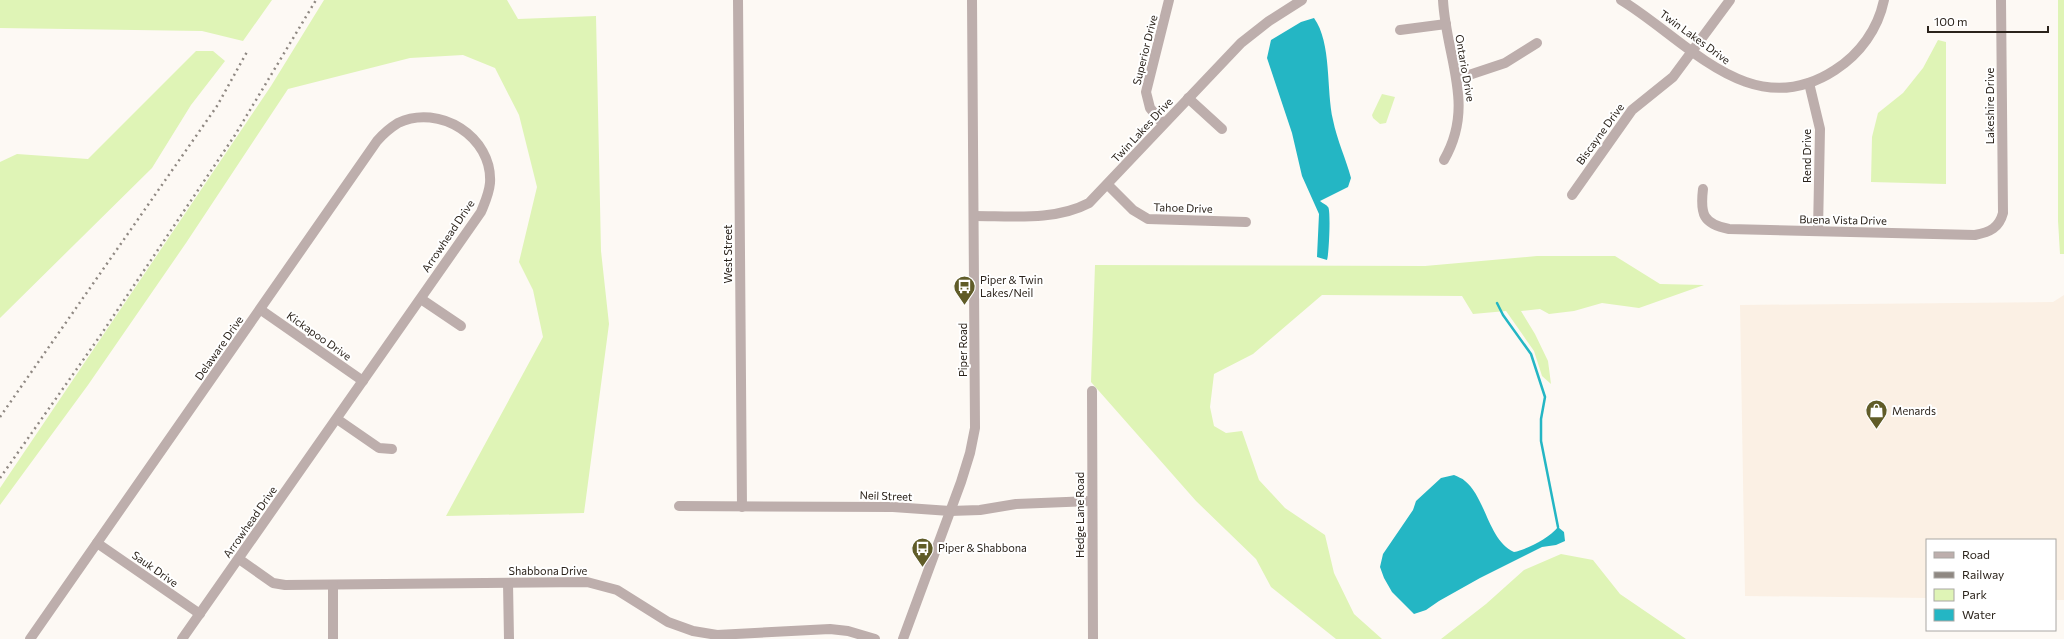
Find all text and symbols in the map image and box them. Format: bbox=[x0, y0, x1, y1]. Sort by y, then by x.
street label: Twin Lakes Drive bbox=[1658, 7, 1733, 67]
scale bar bbox=[1928, 8, 2048, 34]
street label: Superior Drive bbox=[1130, 13, 1160, 86]
text: 100 m bbox=[1934, 14, 1968, 28]
street label: Ontario Drive bbox=[1453, 33, 1478, 103]
street label: Lakeshire Drive bbox=[1983, 68, 1996, 144]
street label: Twin Lakes Drive bbox=[1108, 95, 1175, 165]
street label: Biscayne Drive bbox=[1573, 100, 1626, 167]
street label: Rend Drive bbox=[1800, 129, 1813, 183]
street label: Arrowhead Drive bbox=[419, 197, 477, 274]
street label: Tahoe Drive bbox=[1153, 200, 1213, 215]
street label: Buena Vista Drive bbox=[1799, 212, 1887, 227]
street label: West Street bbox=[721, 224, 734, 283]
bus stop icon: Piper & Twin Lakes/Neil bbox=[951, 273, 977, 306]
place label: Piper & Twin Lakes/Neil bbox=[980, 273, 1043, 299]
street label: Kickapoo Drive bbox=[285, 309, 354, 363]
street label: Delaware Drive bbox=[192, 313, 246, 382]
street label: Piper Road bbox=[956, 323, 969, 377]
shop icon: Menards bbox=[1864, 398, 1890, 431]
place label: Menards bbox=[1892, 404, 1936, 417]
street label: Hedge Lane Road bbox=[1073, 472, 1086, 558]
street label: Arrowhead Drive bbox=[220, 483, 279, 560]
street label: Neil Street bbox=[859, 488, 913, 503]
bus stop icon: Piper & Shabbona bbox=[910, 535, 936, 568]
legend bbox=[1926, 539, 2056, 631]
place label: Piper & Shabbona bbox=[938, 541, 1027, 554]
text: Road bbox=[1962, 547, 1990, 561]
street label: Sauk Drive bbox=[130, 548, 181, 589]
street label: Shabbona Drive bbox=[509, 564, 588, 577]
text: Railway bbox=[1962, 567, 2004, 581]
text: Park bbox=[1962, 587, 1988, 601]
text: Water bbox=[1962, 607, 1996, 621]

